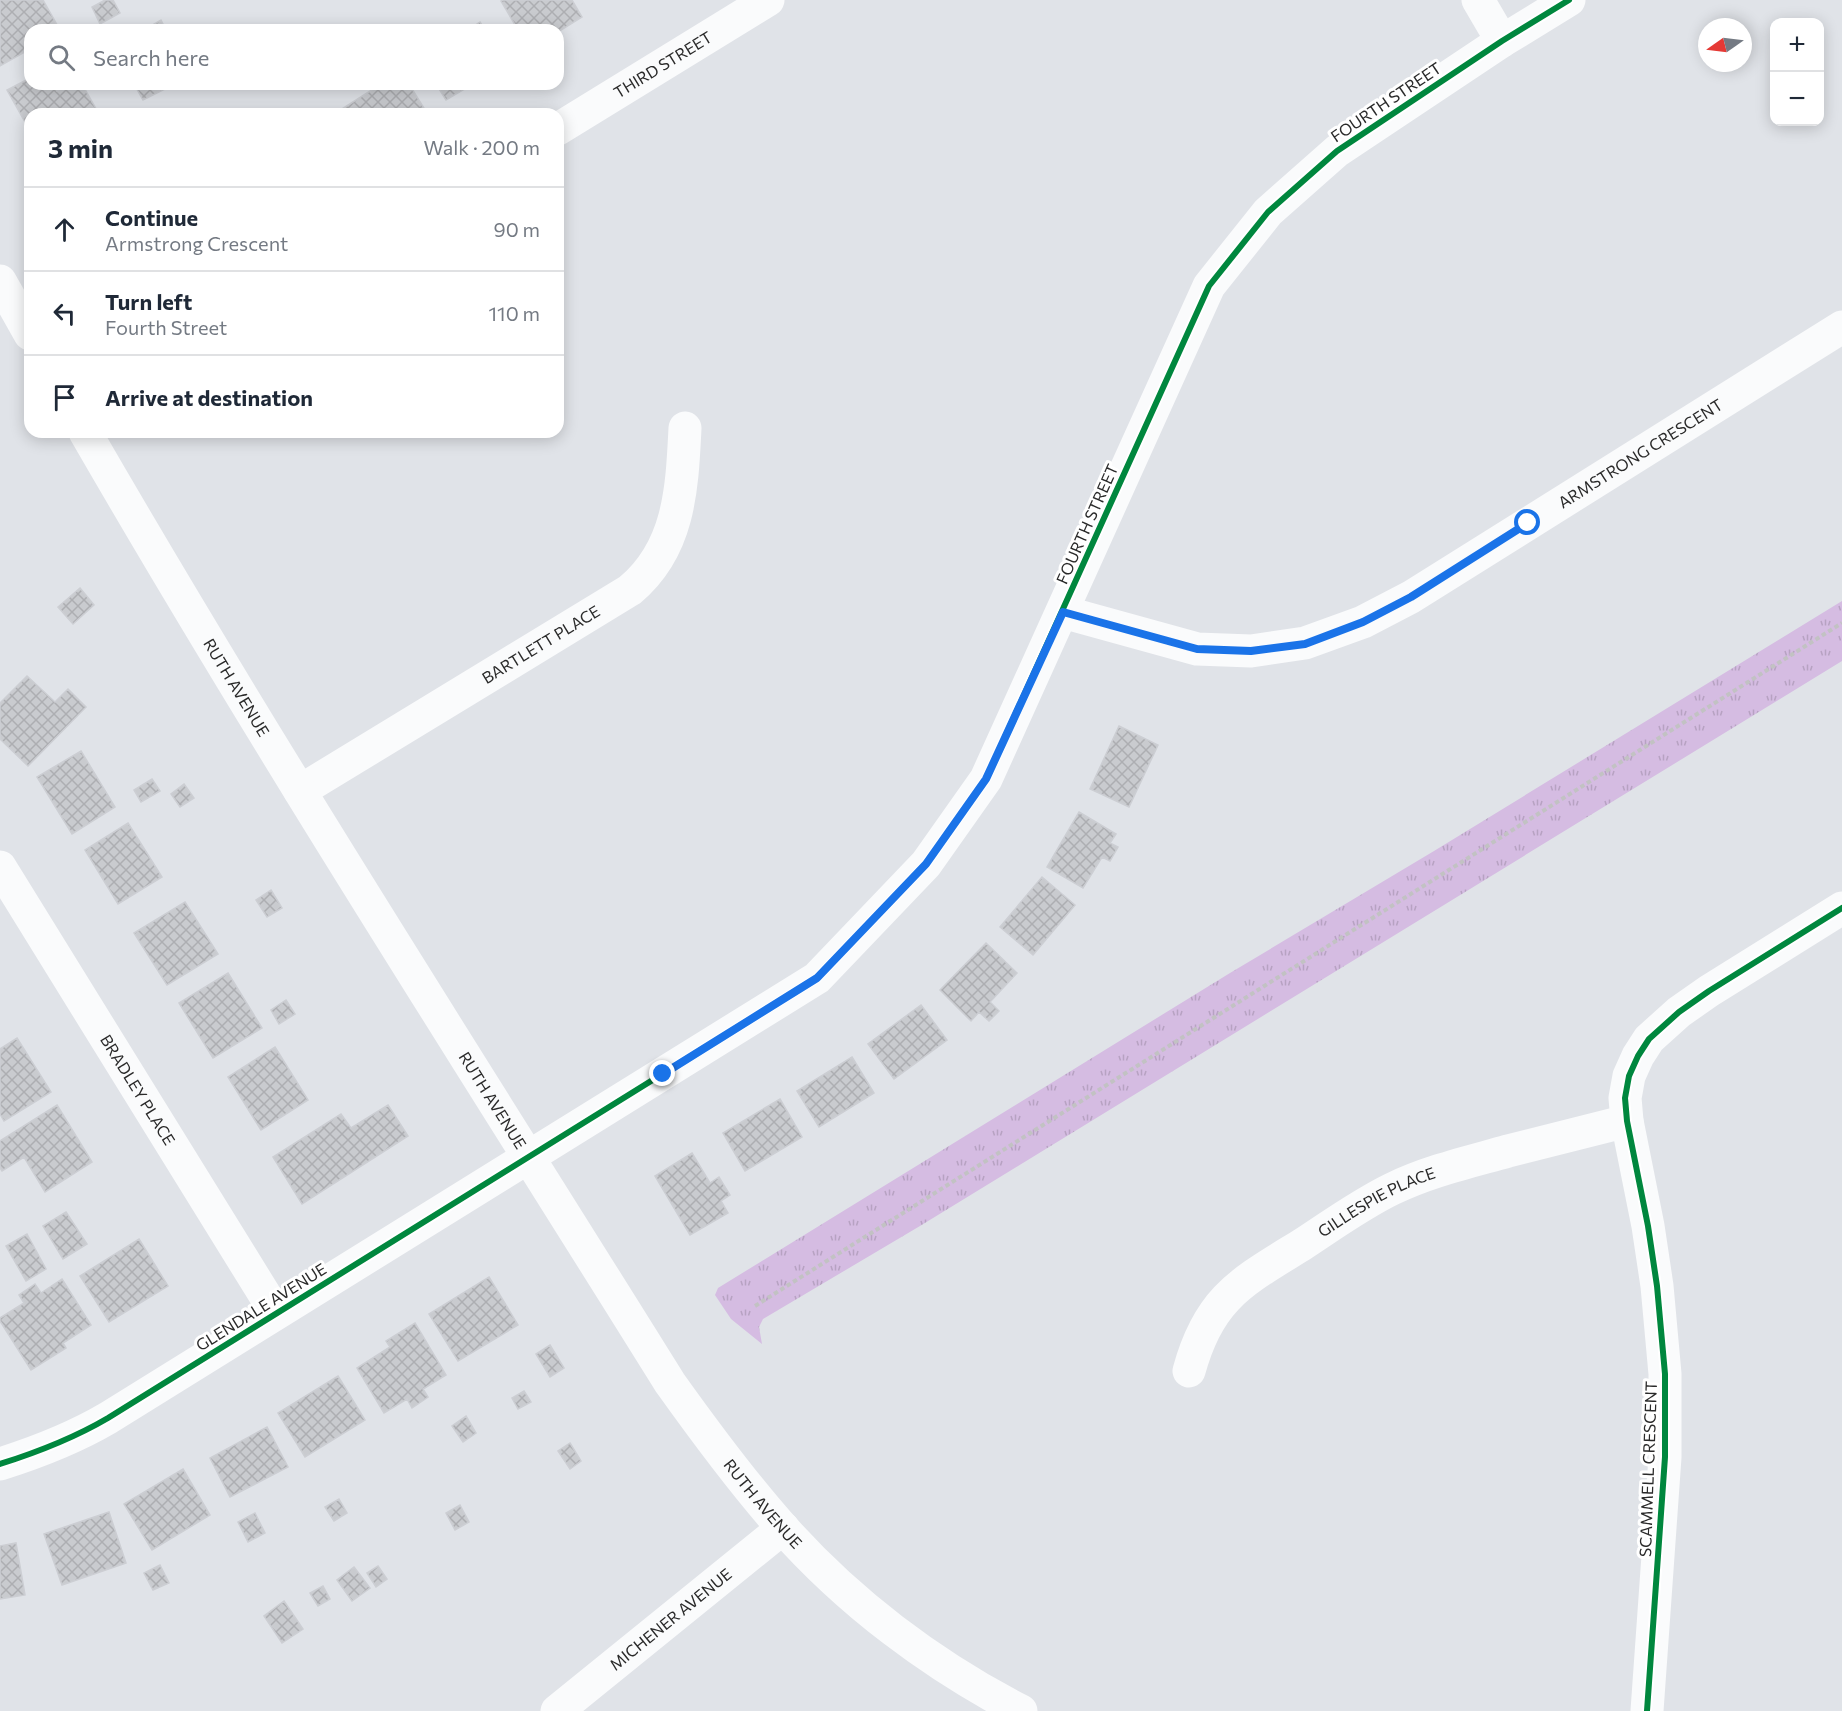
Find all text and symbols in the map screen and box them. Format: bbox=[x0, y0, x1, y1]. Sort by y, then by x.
north arrow bbox=[1698, 18, 1752, 72]
map controls bbox=[1770, 18, 1824, 126]
button: + bbox=[1770, 18, 1824, 72]
search box bbox=[24, 24, 564, 90]
street label: THIRD STREET bbox=[610, 27, 715, 102]
icon: search bbox=[45, 41, 78, 74]
text: Search here bbox=[93, 44, 209, 71]
street label: FOURTH STREET bbox=[1327, 58, 1445, 146]
button: − bbox=[1770, 72, 1824, 126]
text: 3 min bbox=[48, 132, 113, 163]
text: Walk · 200 m bbox=[423, 135, 540, 159]
text: Continue bbox=[105, 204, 198, 231]
icon: ahead bbox=[48, 213, 81, 246]
text: 90 m bbox=[494, 217, 540, 241]
text: Armstrong Crescent bbox=[105, 231, 288, 255]
text: Turn left bbox=[105, 288, 192, 315]
icon: left bbox=[48, 297, 81, 330]
text: 110 m bbox=[489, 301, 540, 325]
text: Fourth Street bbox=[105, 315, 227, 339]
icon: arrive bbox=[48, 381, 81, 414]
text: Arrive at destination bbox=[105, 384, 313, 411]
street label: ARMSTRONG CRESCENT bbox=[1554, 394, 1726, 512]
street label: FOURTH STREET bbox=[1052, 461, 1121, 587]
route start bbox=[1514, 509, 1540, 535]
street label: BARTLETT PLACE bbox=[478, 601, 603, 687]
street label: RUTH AVENUE bbox=[200, 635, 274, 740]
street label: BRADLEY PLACE bbox=[97, 1031, 180, 1148]
street label: RUTH AVENUE bbox=[456, 1048, 531, 1152]
route end bbox=[649, 1060, 675, 1086]
street label: GILLESPIE PLACE bbox=[1314, 1162, 1438, 1241]
street label: GLENDALE AVENUE bbox=[192, 1259, 329, 1354]
street label: SCAMMELL CRESCENT bbox=[1635, 1381, 1660, 1557]
street label: RUTH AVENUE bbox=[720, 1455, 806, 1552]
street label: MICHENER AVENUE bbox=[605, 1564, 735, 1674]

